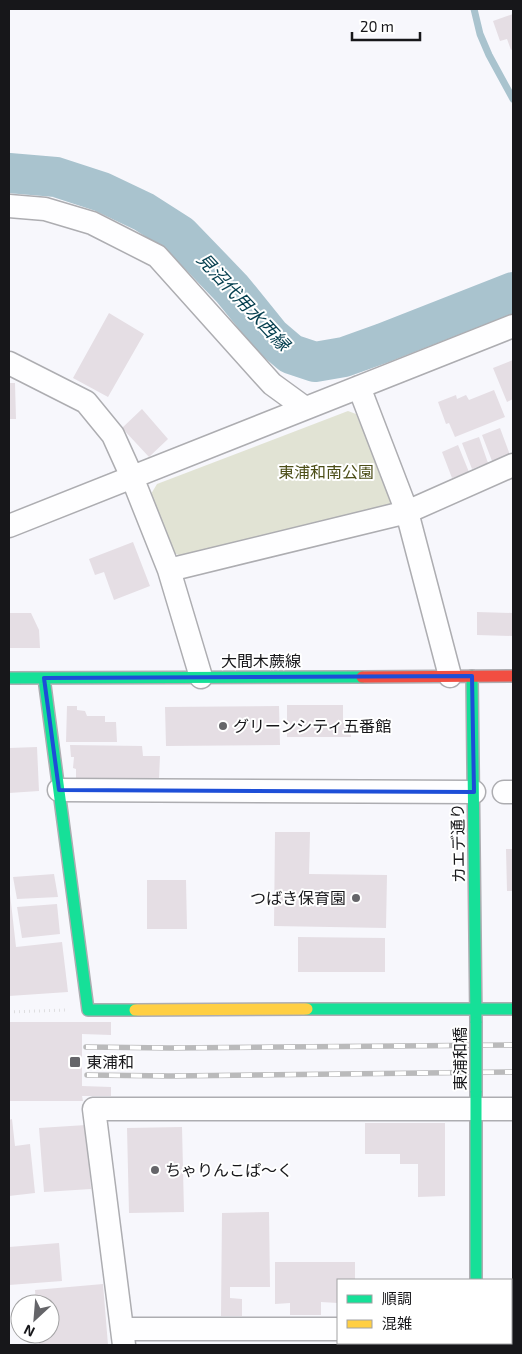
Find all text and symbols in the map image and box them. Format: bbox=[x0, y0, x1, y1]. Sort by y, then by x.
scale bar bbox=[352, 10, 420, 42]
text: 20 m bbox=[360, 17, 394, 35]
water label: 見沼代用水西縁 bbox=[193, 248, 296, 356]
park label: 東浦和南公園 bbox=[278, 462, 374, 481]
street label: 大間木蕨線 bbox=[221, 651, 301, 670]
place label: グリーンシティ五番館 bbox=[233, 716, 391, 735]
marker: グリーンシティ五番館 bbox=[217, 720, 229, 732]
street label: カエデ通り bbox=[447, 803, 468, 883]
place label: つばき保育園 bbox=[250, 888, 346, 907]
marker: つばき保育園 bbox=[350, 892, 362, 904]
street label: 東浦和橋 bbox=[450, 1027, 469, 1091]
place label: 東浦和 bbox=[86, 1052, 134, 1071]
marker: 東浦和 bbox=[68, 1055, 82, 1069]
place label: ちゃりんこぱ～く bbox=[165, 1160, 293, 1179]
marker: ちゃりんこぱ～く bbox=[149, 1164, 161, 1176]
legend bbox=[337, 1279, 512, 1344]
text: 順調 bbox=[382, 1289, 412, 1307]
north arrow bbox=[10, 1294, 60, 1344]
text: 混雑 bbox=[382, 1314, 412, 1332]
text: N bbox=[21, 1321, 37, 1341]

